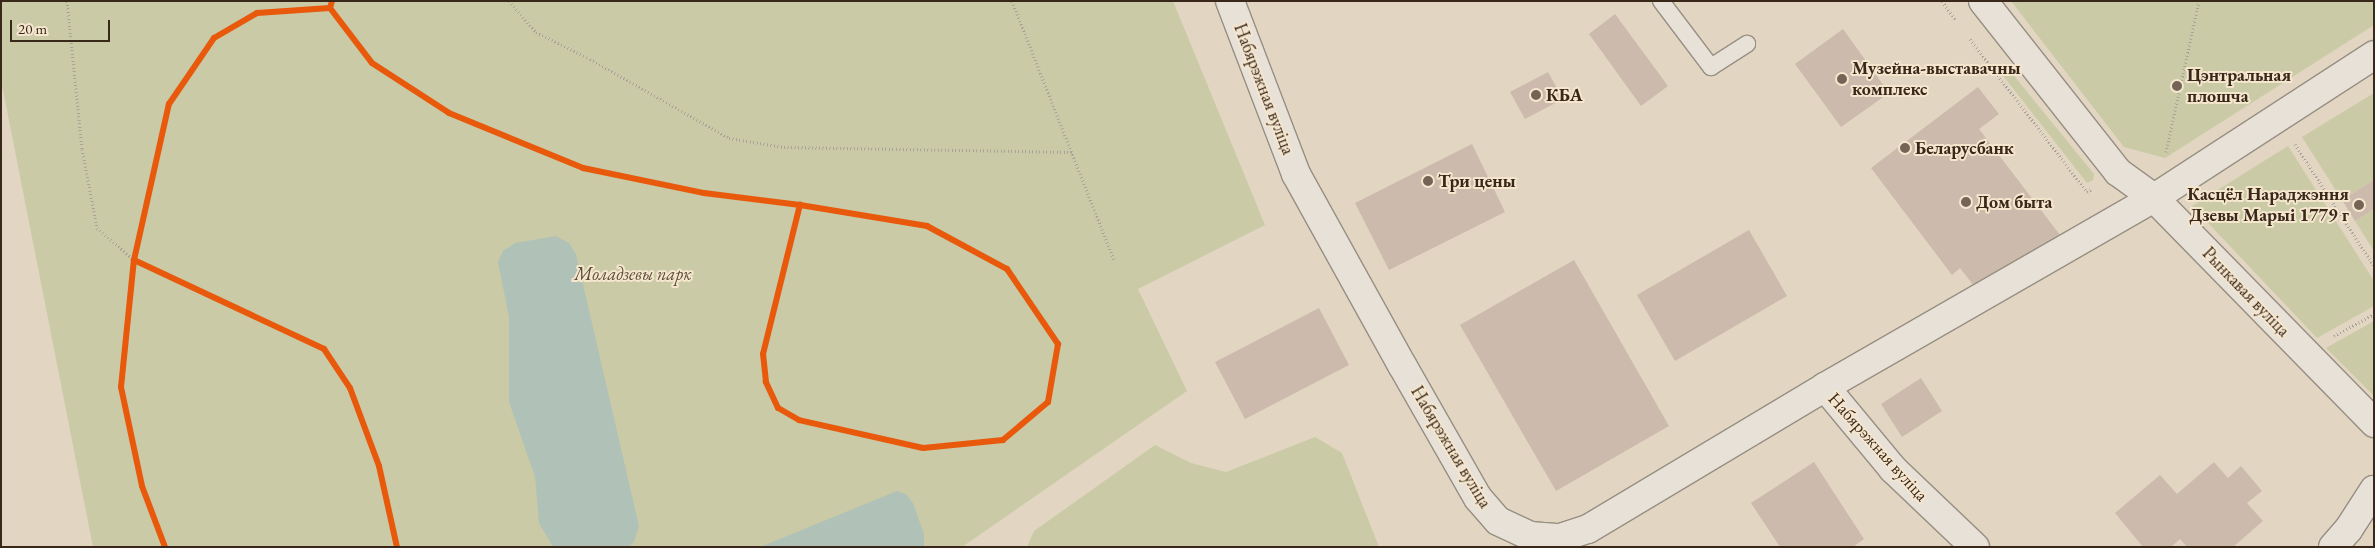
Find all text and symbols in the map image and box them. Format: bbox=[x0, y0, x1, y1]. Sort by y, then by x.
scale bar bbox=[12, 10, 112, 42]
text: 20 m bbox=[18, 19, 47, 38]
street label: Набярэжная вуліца bbox=[1229, 20, 1299, 158]
place label: Музейна-выставачны комплекс bbox=[1852, 58, 2021, 100]
place label: Цэнтральная плошча bbox=[2187, 65, 2291, 108]
marker: Музейна-выставачны комплекс bbox=[1836, 73, 1848, 85]
marker: Цэнтральная плошча bbox=[2171, 80, 2183, 92]
place label: КБА bbox=[1546, 84, 1583, 106]
marker: КБА bbox=[1530, 89, 1542, 101]
place label: Беларусбанк bbox=[1915, 137, 2014, 159]
marker: Беларусбанк bbox=[1899, 142, 1911, 154]
place label: Три цены bbox=[1438, 170, 1516, 192]
marker: Три цены bbox=[1422, 175, 1434, 187]
place label: Касцёл Нараджэння Дзевы Марыі 1779 г bbox=[2187, 184, 2349, 226]
place label: Дом быта bbox=[1976, 191, 2052, 213]
marker: Дом быта bbox=[1960, 196, 1972, 208]
marker: Касцёл Нараджэння Дзевы Марыі 1779 г bbox=[2353, 199, 2365, 211]
street label: Рынкавая вуліца bbox=[2198, 243, 2294, 341]
park label: Моладзевы парк bbox=[574, 263, 692, 285]
street label: Набярэжная вуліца bbox=[1406, 382, 1496, 512]
street label: Набярэжная вуліца bbox=[1824, 388, 1932, 506]

